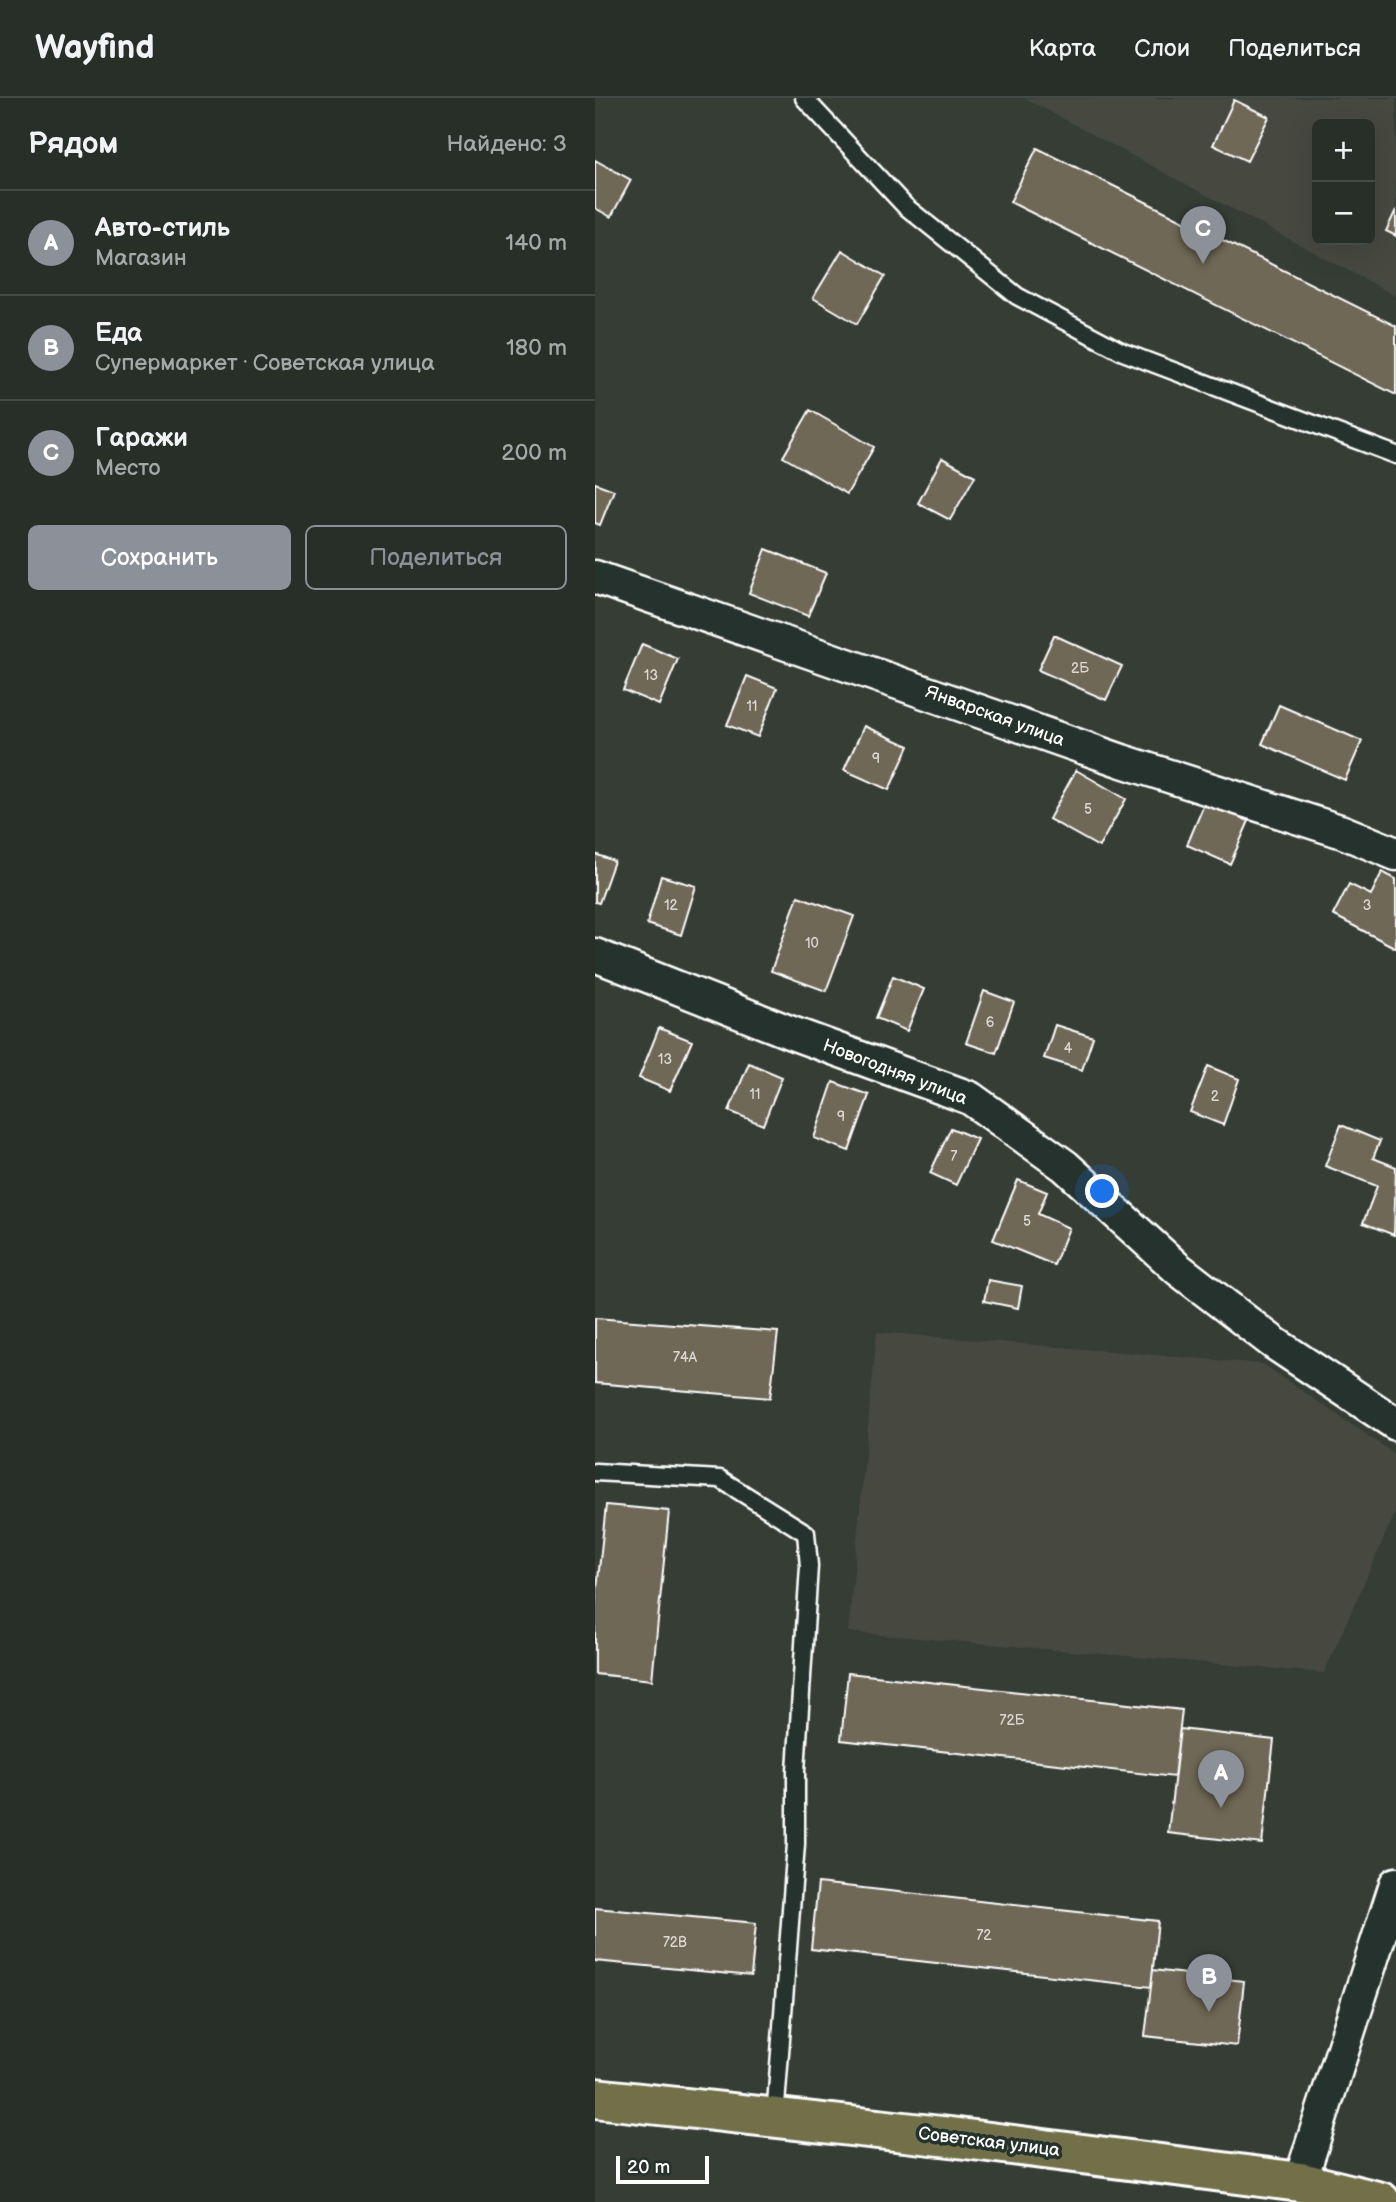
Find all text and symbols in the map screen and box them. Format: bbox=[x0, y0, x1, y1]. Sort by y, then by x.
text: Wayfind bbox=[35, 28, 154, 68]
text: Карта bbox=[1029, 34, 1096, 63]
text: Слои bbox=[1134, 34, 1190, 63]
text: Поделиться bbox=[1228, 34, 1361, 63]
map controls bbox=[1312, 119, 1375, 245]
button: + bbox=[1312, 119, 1375, 182]
text: Рядом bbox=[28, 126, 118, 162]
text: Найдено: 3 bbox=[446, 130, 567, 158]
button: − bbox=[1312, 182, 1375, 245]
pin: C bbox=[1180, 206, 1226, 264]
text: Авто-стиль bbox=[95, 213, 230, 244]
text: A bbox=[44, 229, 58, 257]
text: 140 m bbox=[505, 229, 567, 257]
text: Магазин bbox=[95, 244, 187, 272]
text: Еда bbox=[95, 318, 142, 349]
text: B bbox=[43, 334, 59, 362]
text: 180 m bbox=[506, 334, 567, 362]
text: Супермаркет · Советская улица bbox=[95, 349, 435, 377]
text: Гаражи bbox=[95, 423, 188, 454]
text: C bbox=[43, 439, 59, 467]
text: 200 m bbox=[501, 439, 567, 467]
text: Место bbox=[95, 454, 161, 482]
button: Сохранить bbox=[28, 525, 291, 590]
button: Поделиться bbox=[305, 525, 567, 590]
house number: 2Б bbox=[1071, 660, 1089, 677]
house number: 13 bbox=[644, 667, 658, 684]
street label: Январская улица bbox=[923, 681, 1068, 751]
house number: 11 bbox=[747, 698, 757, 715]
house number: 9 bbox=[872, 750, 880, 767]
house number: 5 bbox=[1084, 801, 1092, 818]
house number: 12 bbox=[664, 897, 679, 914]
house number: 3 bbox=[1363, 897, 1371, 914]
house number: 10 bbox=[805, 935, 819, 952]
house number: 6 bbox=[986, 1014, 995, 1031]
street label: Новогодняя улица bbox=[820, 1035, 970, 1109]
house number: 4 bbox=[1064, 1040, 1073, 1057]
house number: 13 bbox=[658, 1051, 672, 1068]
house number: 11 bbox=[750, 1086, 760, 1103]
house number: 2 bbox=[1211, 1088, 1220, 1105]
house number: 9 bbox=[837, 1108, 845, 1125]
house number: 7 bbox=[951, 1148, 958, 1165]
your location bbox=[1085, 1174, 1119, 1208]
house number: 5 bbox=[1023, 1213, 1031, 1230]
house number: 74А bbox=[673, 1349, 697, 1366]
house number: 72Б bbox=[1000, 1712, 1025, 1729]
pin: A bbox=[1198, 1750, 1244, 1808]
house number: 72 bbox=[976, 1927, 992, 1944]
house number: 72В bbox=[663, 1934, 687, 1951]
pin: B bbox=[1186, 1954, 1232, 2012]
street label: Советская улица bbox=[917, 2123, 1061, 2161]
scale bar bbox=[616, 2153, 709, 2185]
text: 20 m bbox=[627, 2156, 670, 2179]

